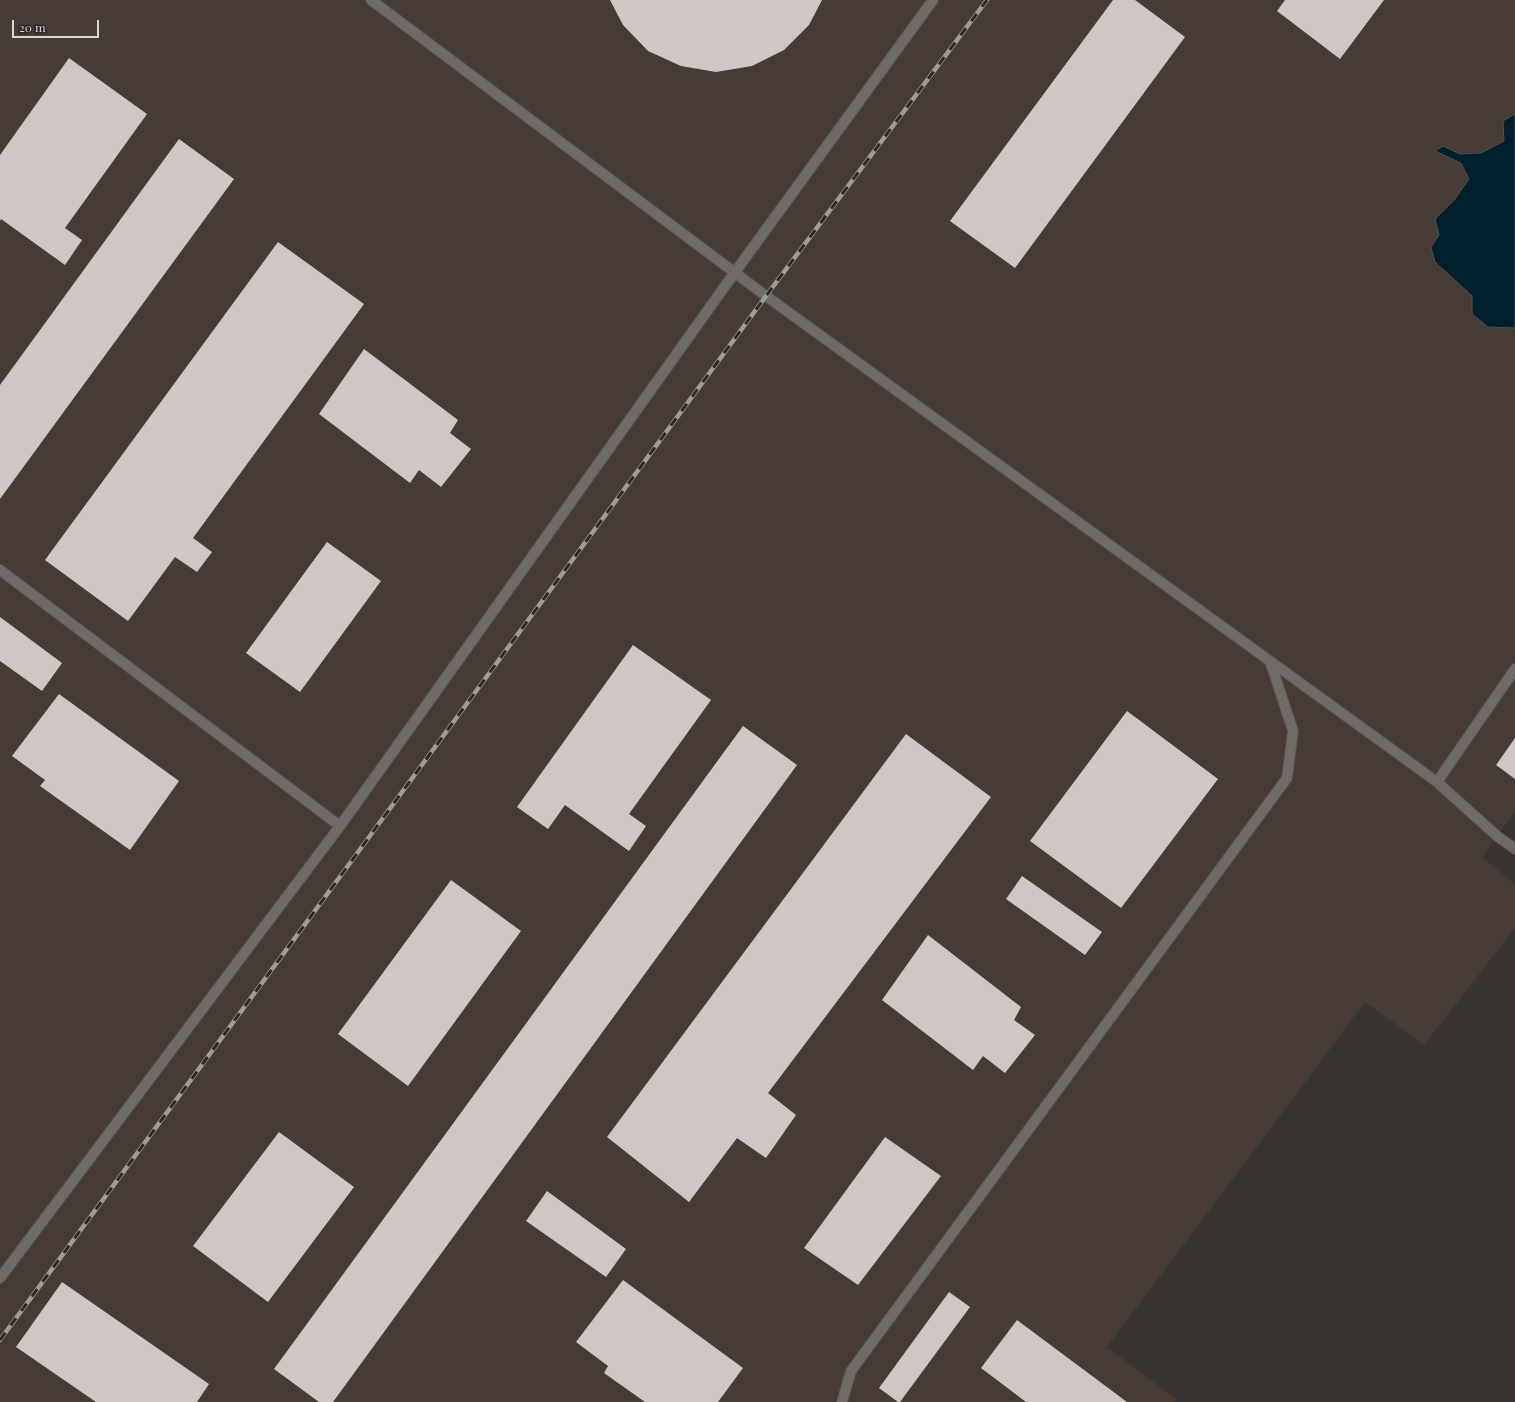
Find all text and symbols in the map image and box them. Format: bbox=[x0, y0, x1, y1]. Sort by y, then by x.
scale bar bbox=[14, 12, 101, 38]
text: 20 m bbox=[19, 19, 46, 35]

